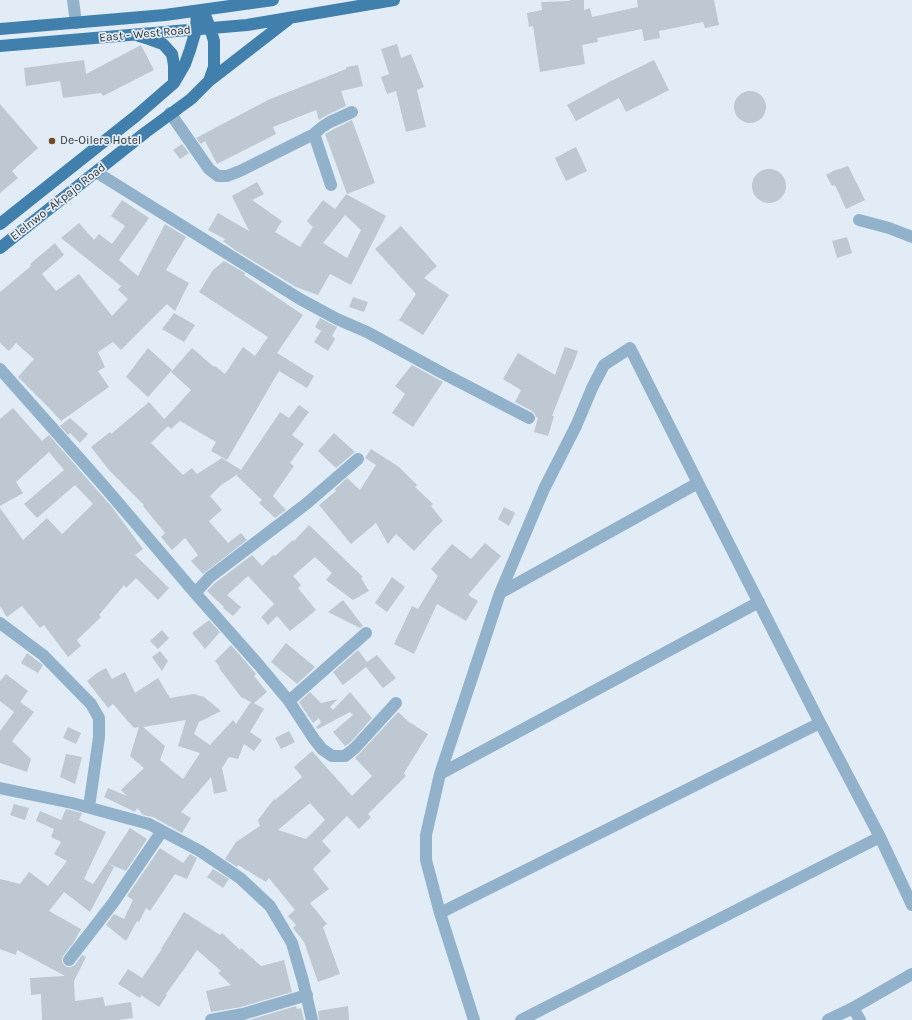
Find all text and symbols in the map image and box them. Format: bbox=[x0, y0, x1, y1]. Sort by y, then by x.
street label: East - West Road bbox=[99, 23, 191, 45]
place label: De-Oilers Hotel bbox=[60, 134, 141, 148]
marker: De-Oilers Hotel bbox=[47, 136, 57, 146]
street label: Elelnwo -Akpajo Road bbox=[7, 160, 109, 244]

